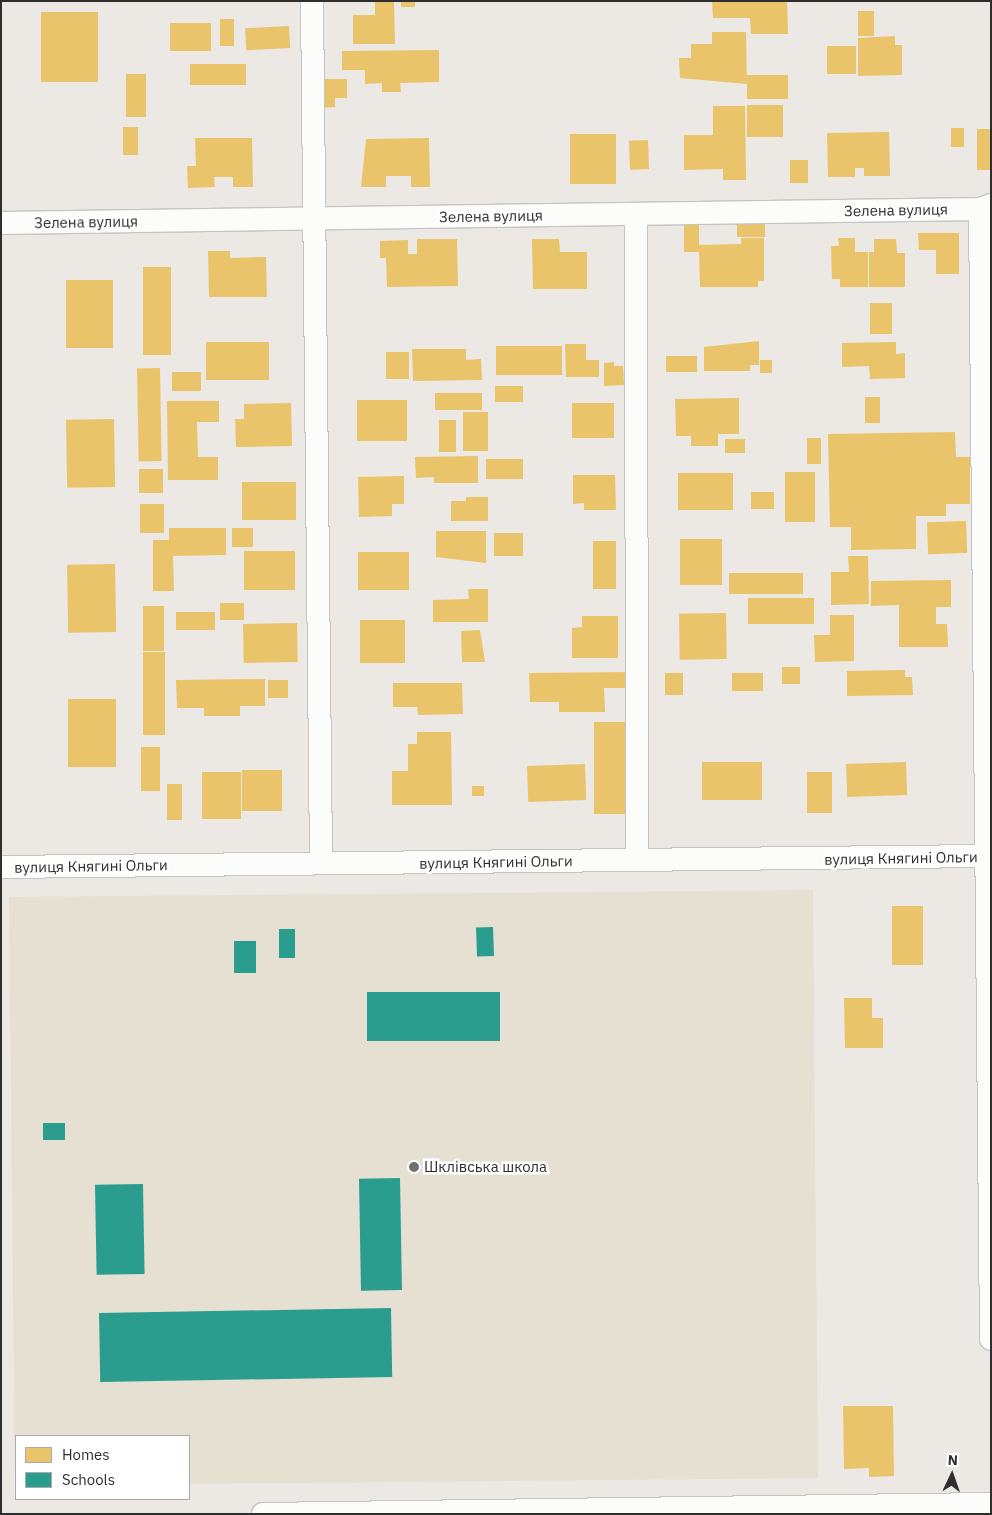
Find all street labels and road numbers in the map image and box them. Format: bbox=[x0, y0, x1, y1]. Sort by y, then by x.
street label: Зелена вулиця bbox=[844, 200, 948, 220]
street label: Зелена вулиця bbox=[439, 206, 543, 226]
street label: Зелена вулиця bbox=[34, 212, 138, 232]
street label: вулиця Княгині Ольги bbox=[824, 848, 978, 868]
street label: вулиця Княгині Ольги bbox=[419, 852, 573, 872]
street label: вулиця Княгині Ольги bbox=[14, 856, 168, 876]

